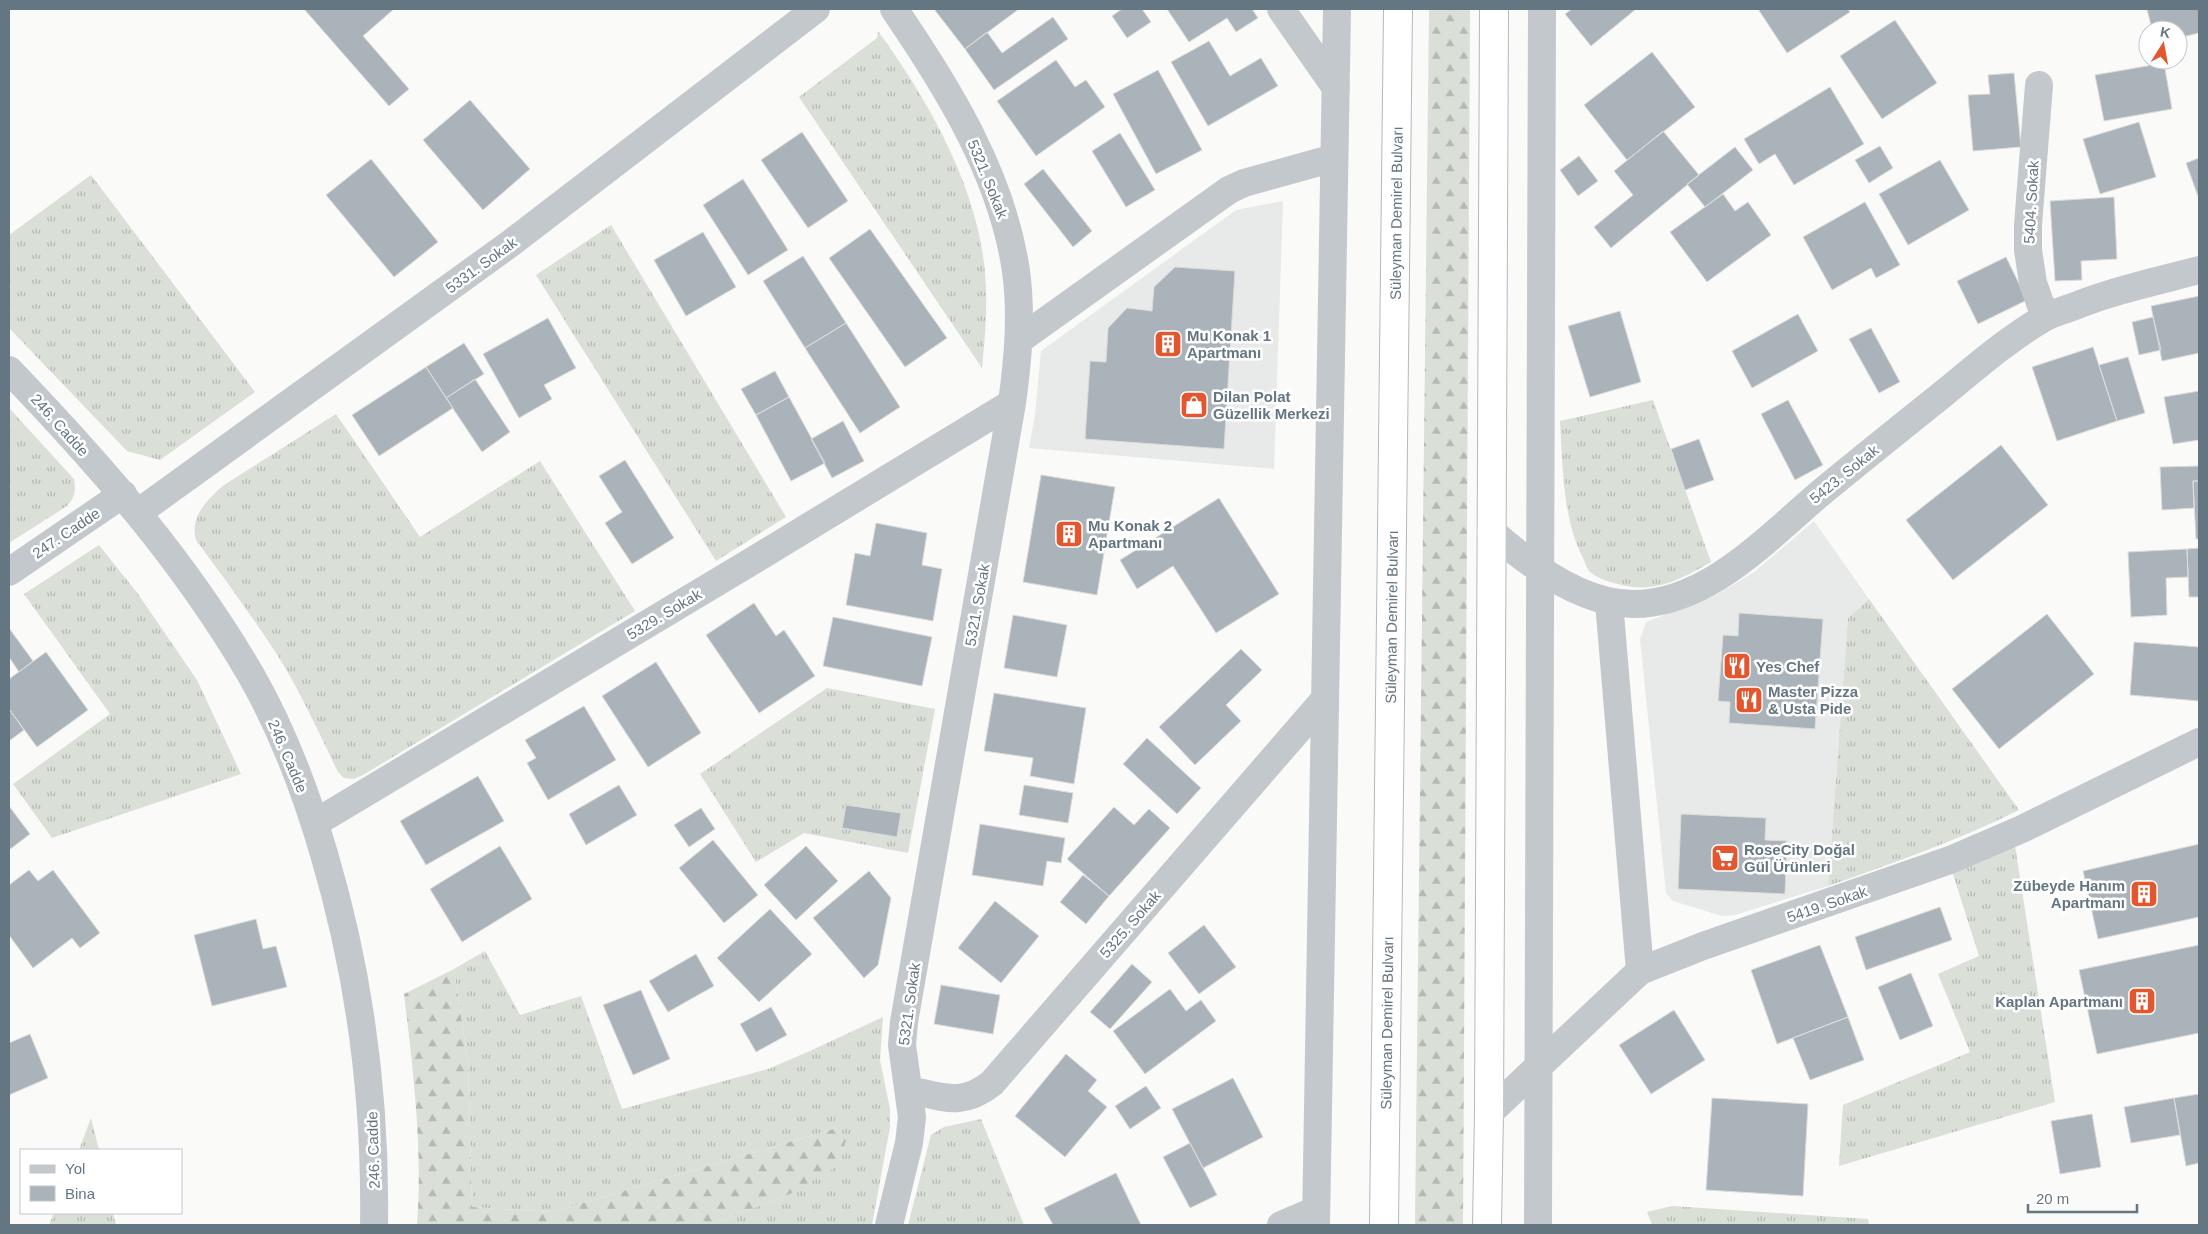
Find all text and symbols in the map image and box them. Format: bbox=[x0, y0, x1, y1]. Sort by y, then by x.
north arrow bbox=[2138, 20, 2188, 70]
text: K bbox=[2159, 23, 2172, 41]
street label: Süleyman Demirel Bulvarı bbox=[1386, 126, 1405, 300]
street label: 5321. Sokak bbox=[964, 137, 1012, 221]
street label: 5404. Sokak bbox=[2020, 159, 2042, 244]
street label: 5331. Sokak bbox=[442, 233, 520, 296]
place label: Mu Konak 1 Apartmanı bbox=[1187, 327, 1271, 361]
building icon: Mu Konak 1 Apartmanı bbox=[1153, 329, 1183, 359]
place label: Dilan Polat Güzellik Merkezi bbox=[1213, 388, 1330, 422]
street label: 246. Cadde bbox=[28, 390, 92, 460]
shop icon: Dilan Polat Güzellik Merkezi bbox=[1179, 390, 1209, 420]
street label: 5423. Sokak bbox=[1806, 441, 1882, 507]
street label: 247. Cadde bbox=[29, 504, 103, 562]
place label: Mu Konak 2 Apartmanı bbox=[1088, 517, 1172, 551]
building icon: Mu Konak 2 Apartmanı bbox=[1054, 519, 1084, 549]
street label: Süleyman Demirel Bulvarı bbox=[1382, 530, 1400, 704]
street label: 5321. Sokak bbox=[961, 562, 993, 648]
street label: 5329. Sokak bbox=[624, 585, 705, 643]
restaurant icon: Yes Chef bbox=[1722, 651, 1752, 681]
place label: Yes Chef bbox=[1756, 658, 1820, 675]
place label: Master Pizza & Usta Pide bbox=[1768, 683, 1859, 717]
restaurant icon: Master Pizza & Usta Pide bbox=[1734, 685, 1764, 715]
street label: 246. Cadde bbox=[265, 717, 311, 795]
place label: RoseCity Doğal Gül Ürünleri bbox=[1744, 841, 1855, 875]
supermarket icon: RoseCity Doğal Gül Ürünleri bbox=[1710, 843, 1740, 873]
place label: Zübeyde Hanım Apartmanı bbox=[2013, 877, 2125, 911]
building icon: Zübeyde Hanım Apartmanı bbox=[2129, 879, 2159, 909]
street label: 5419. Sokak bbox=[1785, 882, 1870, 926]
street label: 5325. Sokak bbox=[1096, 887, 1164, 961]
street label: Süleyman Demirel Bulvarı bbox=[1377, 936, 1396, 1110]
street label: 5321. Sokak bbox=[895, 961, 923, 1046]
building icon: Kaplan Apartmanı bbox=[2127, 986, 2157, 1016]
place label: Kaplan Apartmanı bbox=[1995, 993, 2123, 1010]
street label: 246. Cadde bbox=[363, 1111, 383, 1189]
legend bbox=[20, 1149, 182, 1214]
text: Yol bbox=[65, 1160, 85, 1177]
scale bar bbox=[2028, 1182, 2137, 1214]
text: Bina bbox=[65, 1185, 96, 1202]
text: 20 m bbox=[2036, 1190, 2069, 1207]

